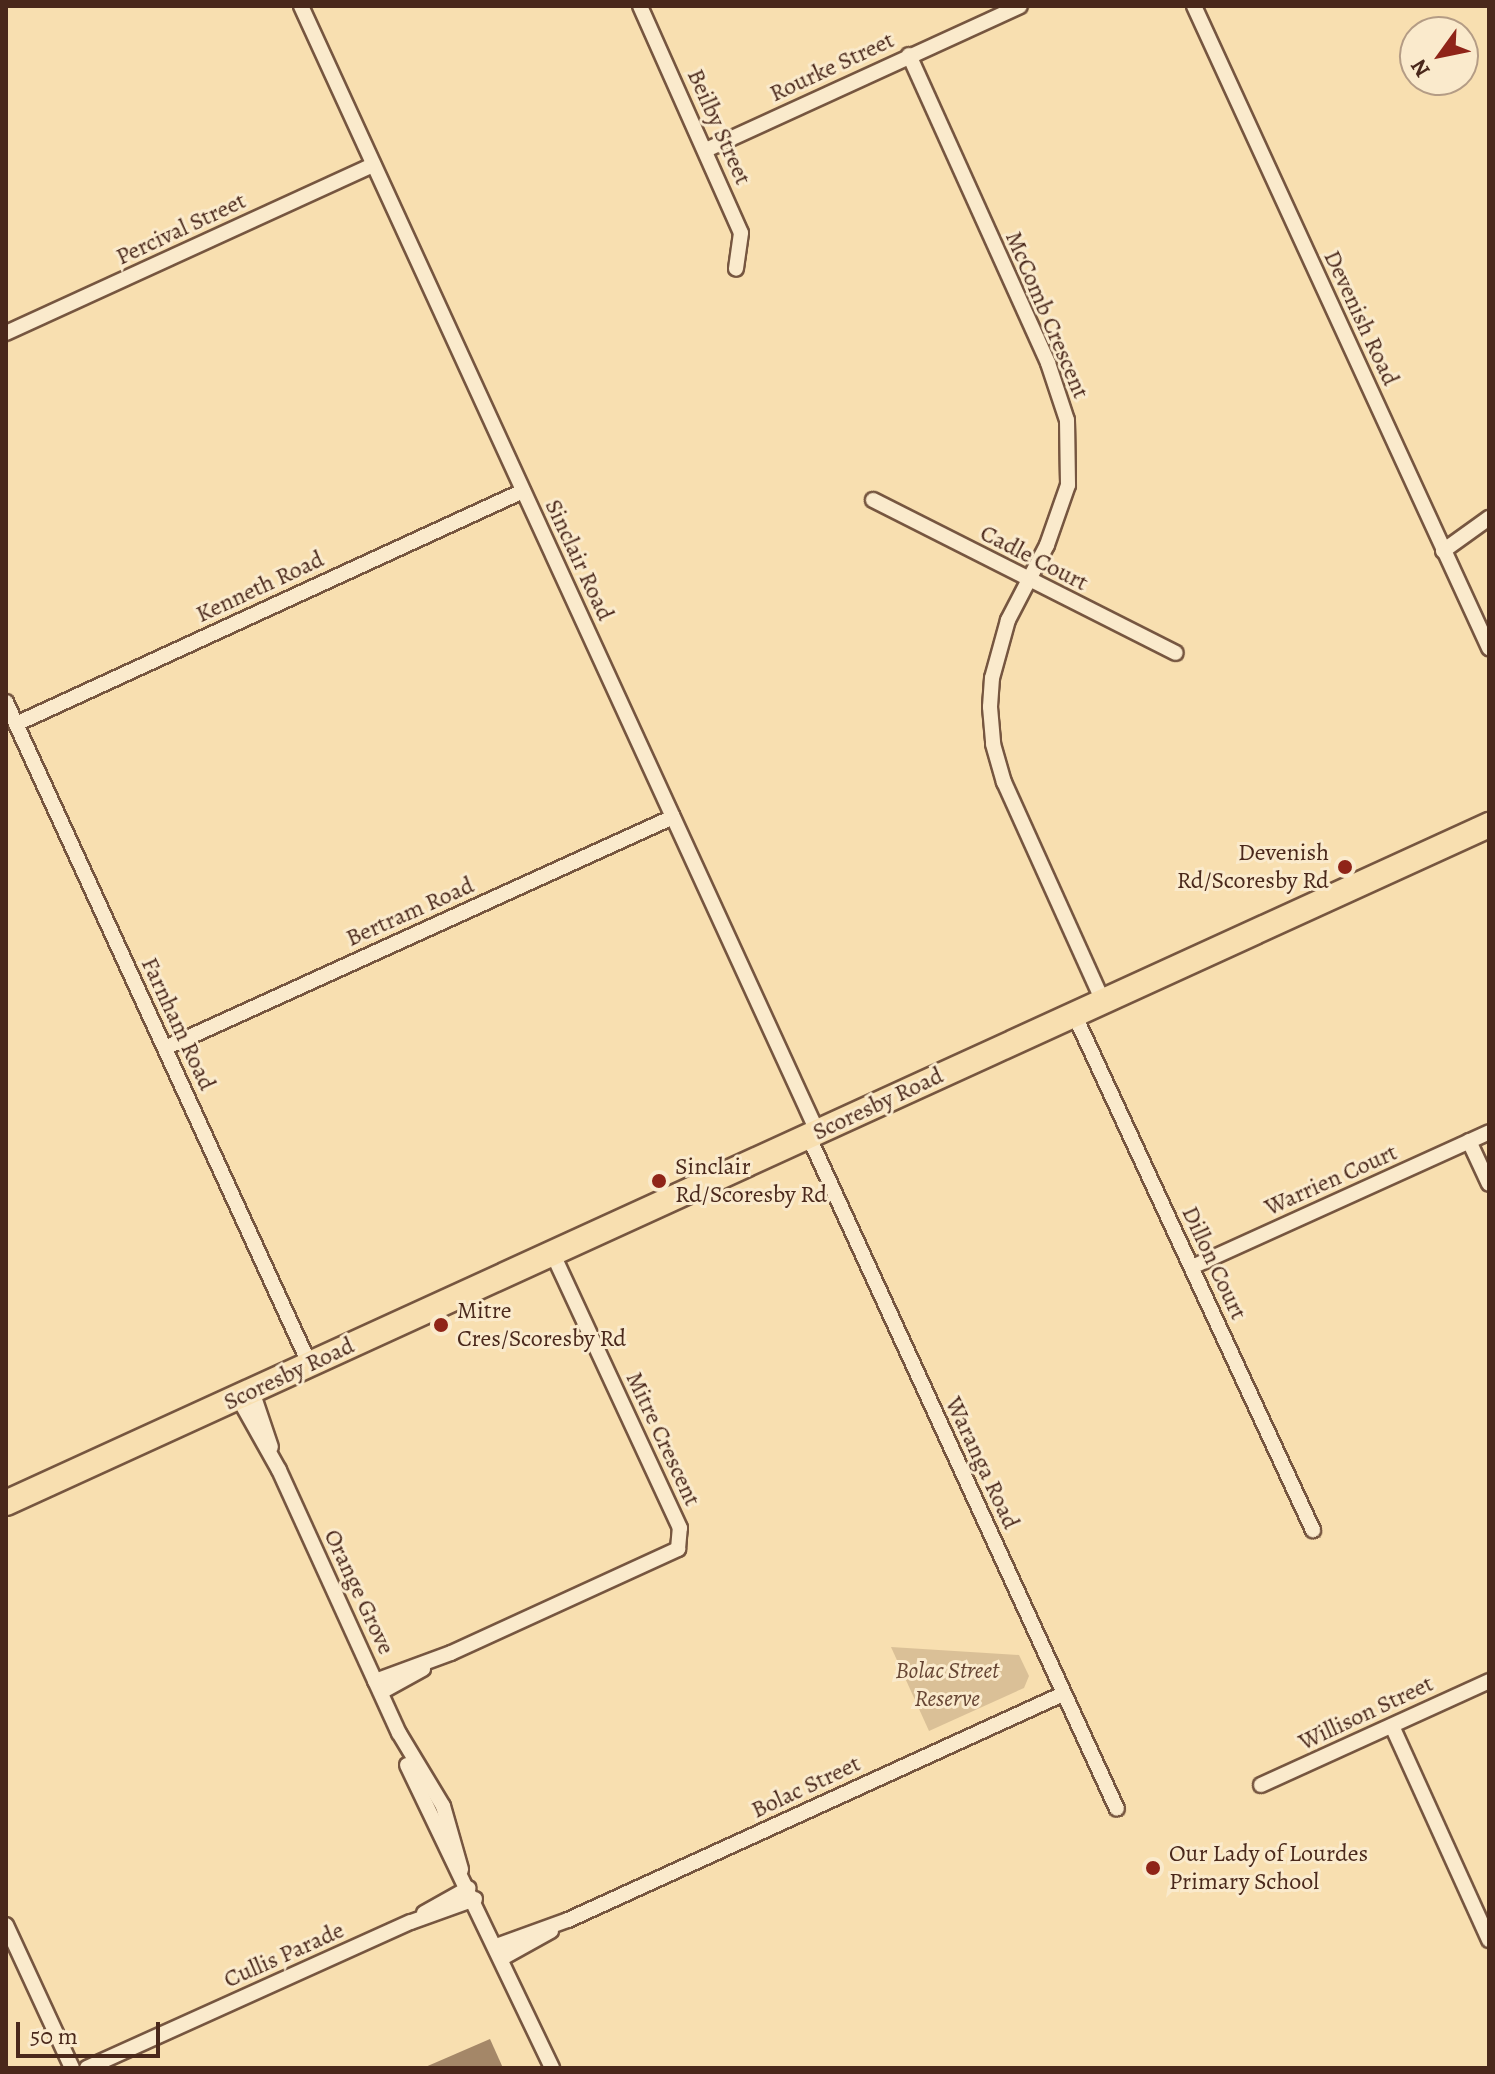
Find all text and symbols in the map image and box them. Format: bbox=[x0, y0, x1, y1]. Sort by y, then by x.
north arrow bbox=[1399, 16, 1479, 96]
street label: Rourke Street bbox=[765, 26, 899, 108]
text: N bbox=[1404, 53, 1437, 83]
street label: Beilby Street bbox=[681, 65, 757, 189]
street label: Percival Street bbox=[112, 186, 250, 272]
street label: McComb Crescent bbox=[999, 227, 1095, 403]
street label: Devenish Road bbox=[1317, 246, 1405, 390]
street label: Sinclair Road bbox=[538, 495, 620, 625]
street label: Cadle Court bbox=[975, 519, 1093, 597]
street label: Kenneth Road bbox=[192, 545, 328, 629]
place label: Devenish Rd/Scoresby Rd bbox=[1177, 839, 1329, 895]
marker: Devenish Rd/Scoresby Rd bbox=[1336, 858, 1354, 876]
street label: Bertram Road bbox=[342, 871, 478, 953]
street label: Farnham Road bbox=[135, 953, 221, 1095]
street label: Scoresby Road bbox=[808, 1061, 948, 1147]
street label: Warrien Court bbox=[1260, 1138, 1402, 1222]
place label: Sinclair Rd/Scoresby Rd bbox=[675, 1153, 827, 1209]
marker: Sinclair Rd/Scoresby Rd bbox=[650, 1172, 668, 1190]
street label: Dillon Court bbox=[1175, 1202, 1253, 1324]
place label: Mitre Cres/Scoresby Rd bbox=[457, 1297, 626, 1353]
marker: Mitre Cres/Scoresby Rd bbox=[432, 1316, 450, 1334]
street label: Scoresby Road bbox=[219, 1331, 359, 1417]
street label: Mitre Crescent bbox=[619, 1367, 707, 1511]
street label: Waranga Road bbox=[939, 1392, 1025, 1534]
street label: Orange Grove bbox=[318, 1525, 400, 1659]
park label: Bolac Street Reserve bbox=[895, 1657, 999, 1713]
street label: Willison Street bbox=[1294, 1669, 1438, 1757]
street label: Bolac Street bbox=[747, 1749, 865, 1825]
place label: Our Lady of Lourdes Primary School bbox=[1169, 1840, 1368, 1896]
marker: Our Lady of Lourdes Primary School bbox=[1144, 1859, 1162, 1877]
street label: Cullis Parade bbox=[219, 1916, 349, 1994]
scale bar bbox=[20, 2006, 164, 2056]
text: 50 m bbox=[30, 2020, 78, 2052]

